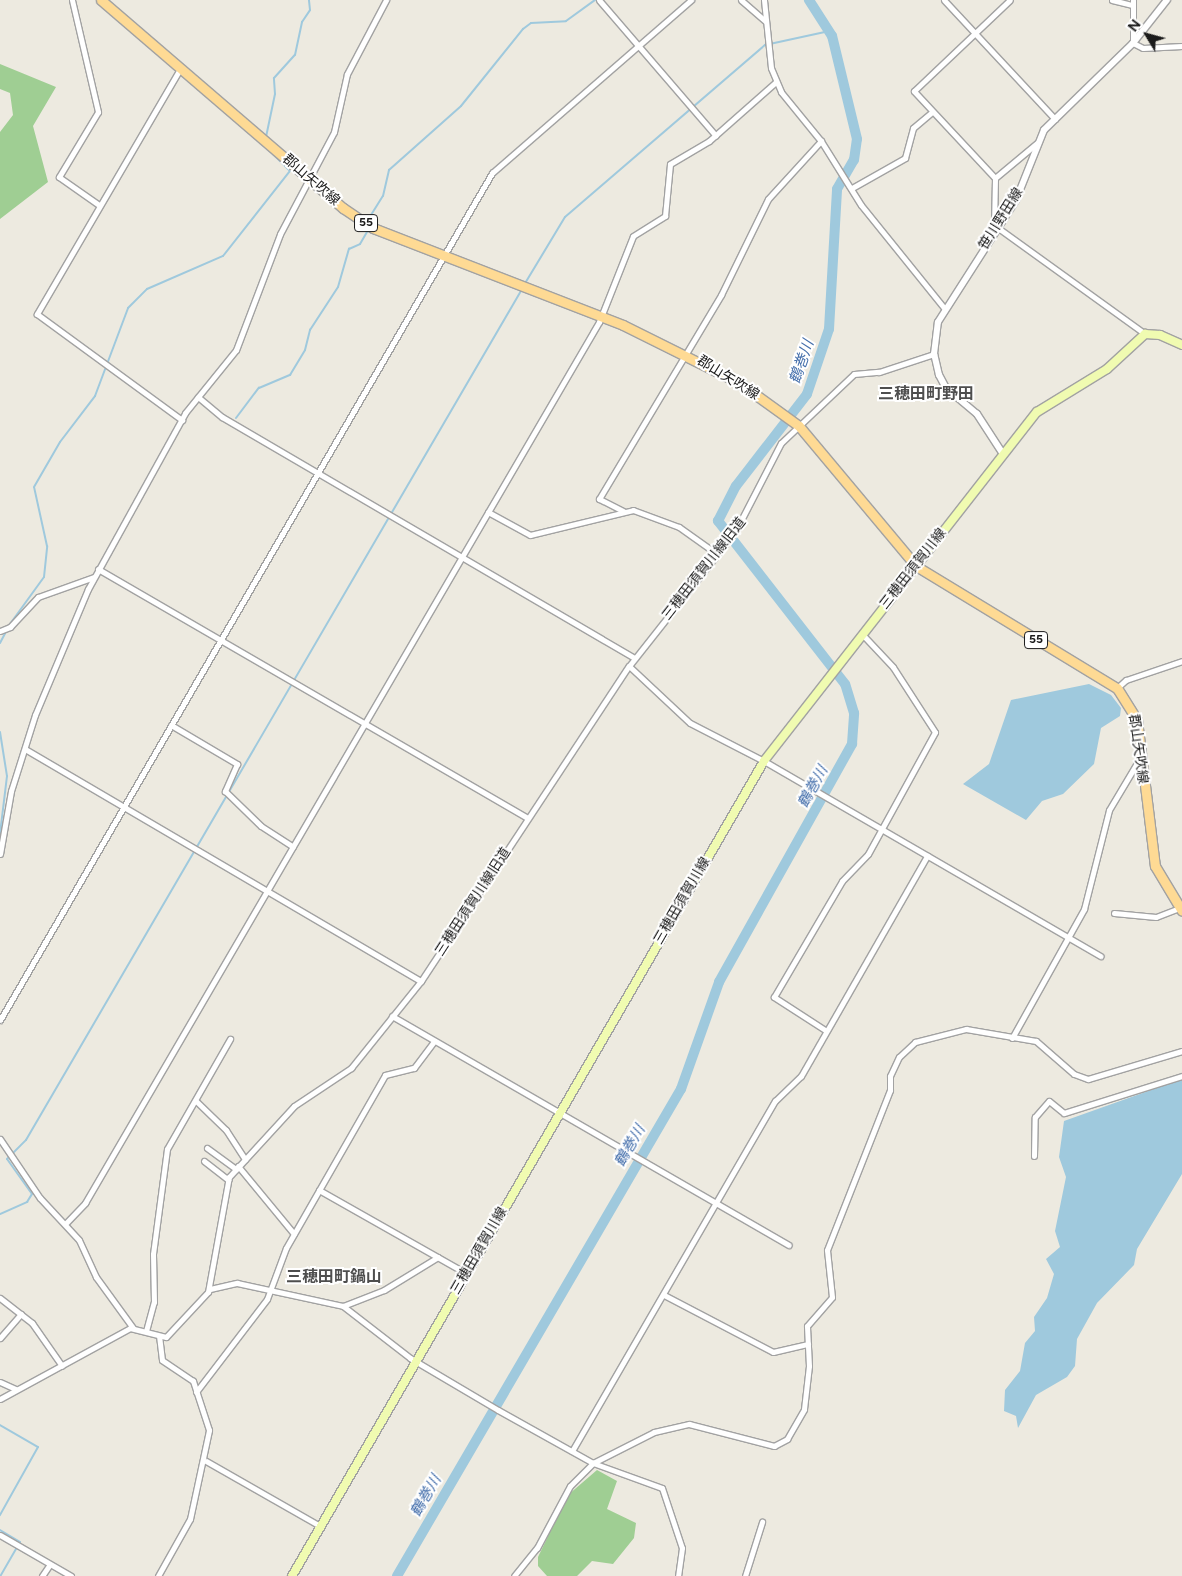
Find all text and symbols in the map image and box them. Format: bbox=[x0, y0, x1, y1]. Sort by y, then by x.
north arrow bbox=[1122, 10, 1172, 60]
text: N bbox=[1125, 16, 1145, 35]
street label: 郡山矢吹線 bbox=[279, 151, 343, 209]
street label: 笹川野田線 bbox=[975, 185, 1027, 253]
road number: 55 bbox=[354, 214, 378, 232]
water label: 鶴巻川 bbox=[786, 338, 818, 386]
street label: 郡山矢吹線 bbox=[694, 352, 762, 404]
district label: 三穂田町野田 bbox=[878, 384, 974, 404]
street label: 三穂田須賀川線旧道 bbox=[659, 514, 749, 624]
street label: 三穂田須賀川線 bbox=[876, 525, 950, 613]
road number: 55 bbox=[1024, 630, 1048, 650]
street label: 郡山矢吹線 bbox=[1125, 713, 1151, 785]
water label: 鶴巻川 bbox=[794, 763, 832, 811]
street label: 三穂田須賀川線旧道 bbox=[432, 845, 514, 959]
street label: 三穂田須賀川線 bbox=[650, 854, 714, 948]
water label: 鶴巻川 bbox=[611, 1122, 649, 1170]
street label: 三穂田須賀川線 bbox=[447, 1204, 511, 1298]
district label: 三穂田町鍋山 bbox=[286, 1267, 382, 1287]
water label: 鶴巻川 bbox=[407, 1472, 445, 1520]

